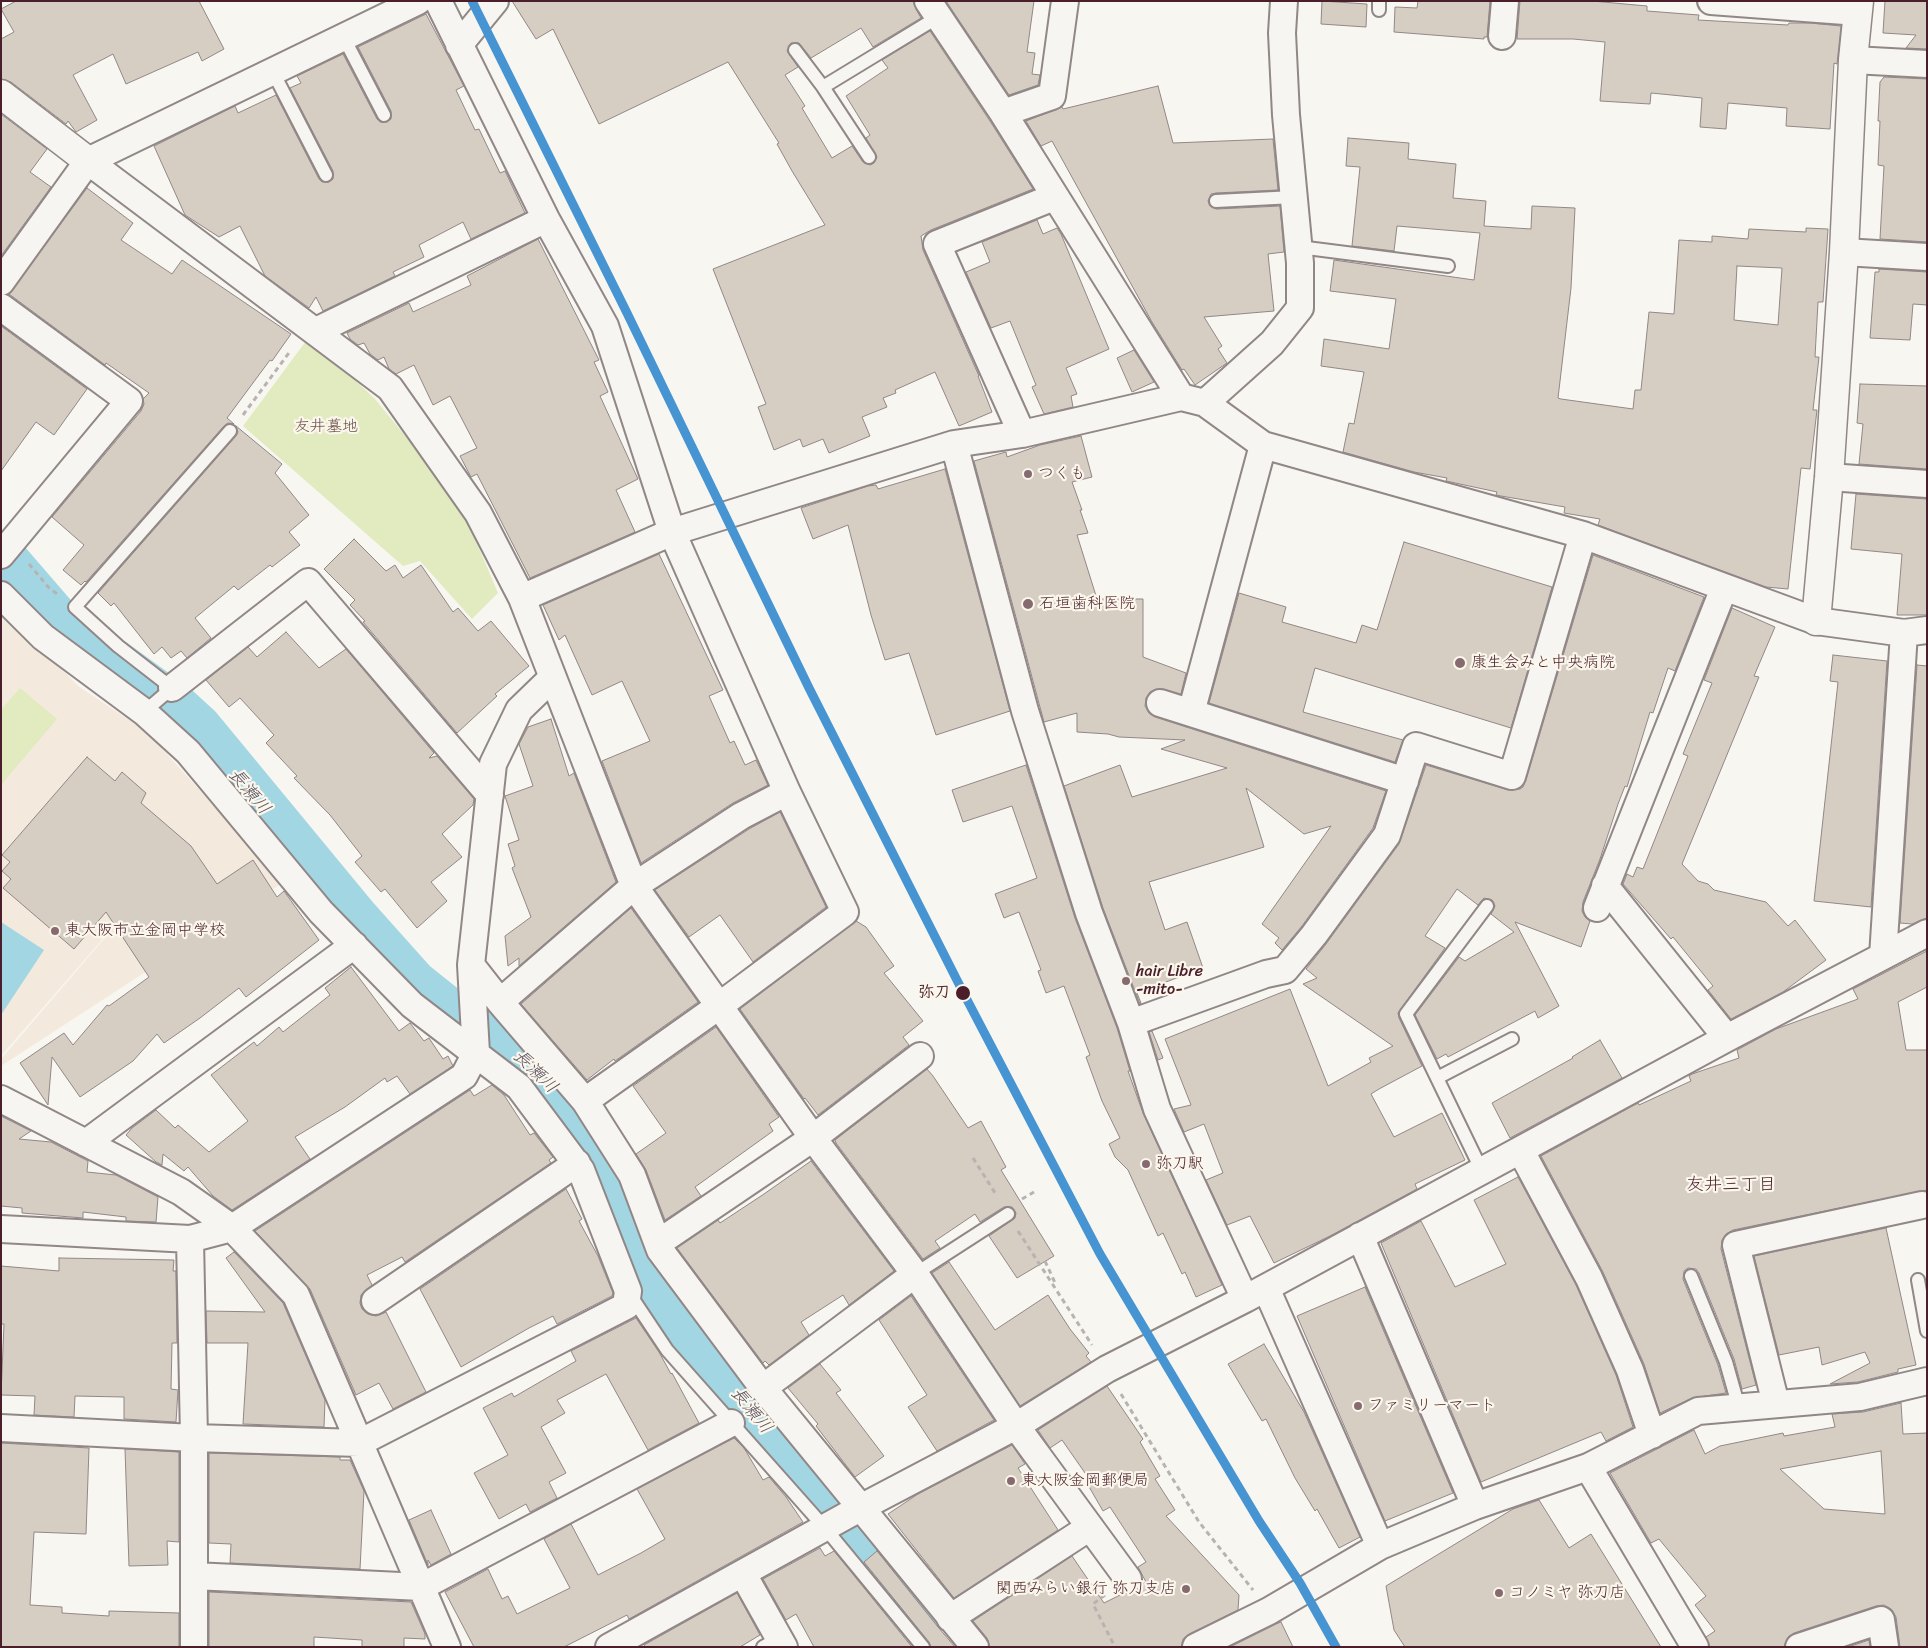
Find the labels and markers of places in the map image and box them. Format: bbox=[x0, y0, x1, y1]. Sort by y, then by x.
place label: つくも bbox=[1038, 464, 1086, 484]
marker: つくも bbox=[1022, 468, 1034, 480]
place label: 石垣歯科医院 bbox=[1039, 594, 1135, 614]
marker: 石垣歯科医院 bbox=[1021, 597, 1035, 611]
place label: 康生会みと中央病院 bbox=[1471, 653, 1615, 673]
marker: 康生会みと中央病院 bbox=[1453, 656, 1467, 670]
place label: 東大阪市立金岡中学校 bbox=[65, 921, 225, 941]
marker: 東大阪市立金岡中学校 bbox=[49, 925, 61, 937]
place label: hair Libre -mito- bbox=[1136, 962, 1203, 1000]
marker: hair Libre -mito- bbox=[1120, 975, 1132, 987]
place label: 弥刀 bbox=[918, 983, 950, 1003]
marker: 弥刀 bbox=[954, 984, 972, 1002]
place label: 弥刀駅 bbox=[1156, 1154, 1204, 1174]
marker: 弥刀駅 bbox=[1140, 1158, 1152, 1170]
place label: ファミリーマート bbox=[1368, 1396, 1496, 1416]
marker: ファミリーマート bbox=[1352, 1400, 1364, 1412]
place label: 東大阪金岡郵便局 bbox=[1021, 1471, 1149, 1491]
marker: 東大阪金岡郵便局 bbox=[1005, 1475, 1017, 1487]
place label: 関西みらい銀行 弥刀支店 bbox=[996, 1579, 1176, 1599]
marker: 関西みらい銀行 弥刀支店 bbox=[1180, 1583, 1192, 1595]
place label: コノミヤ 弥刀店 bbox=[1509, 1583, 1625, 1603]
marker: コノミヤ 弥刀店 bbox=[1493, 1587, 1505, 1599]

